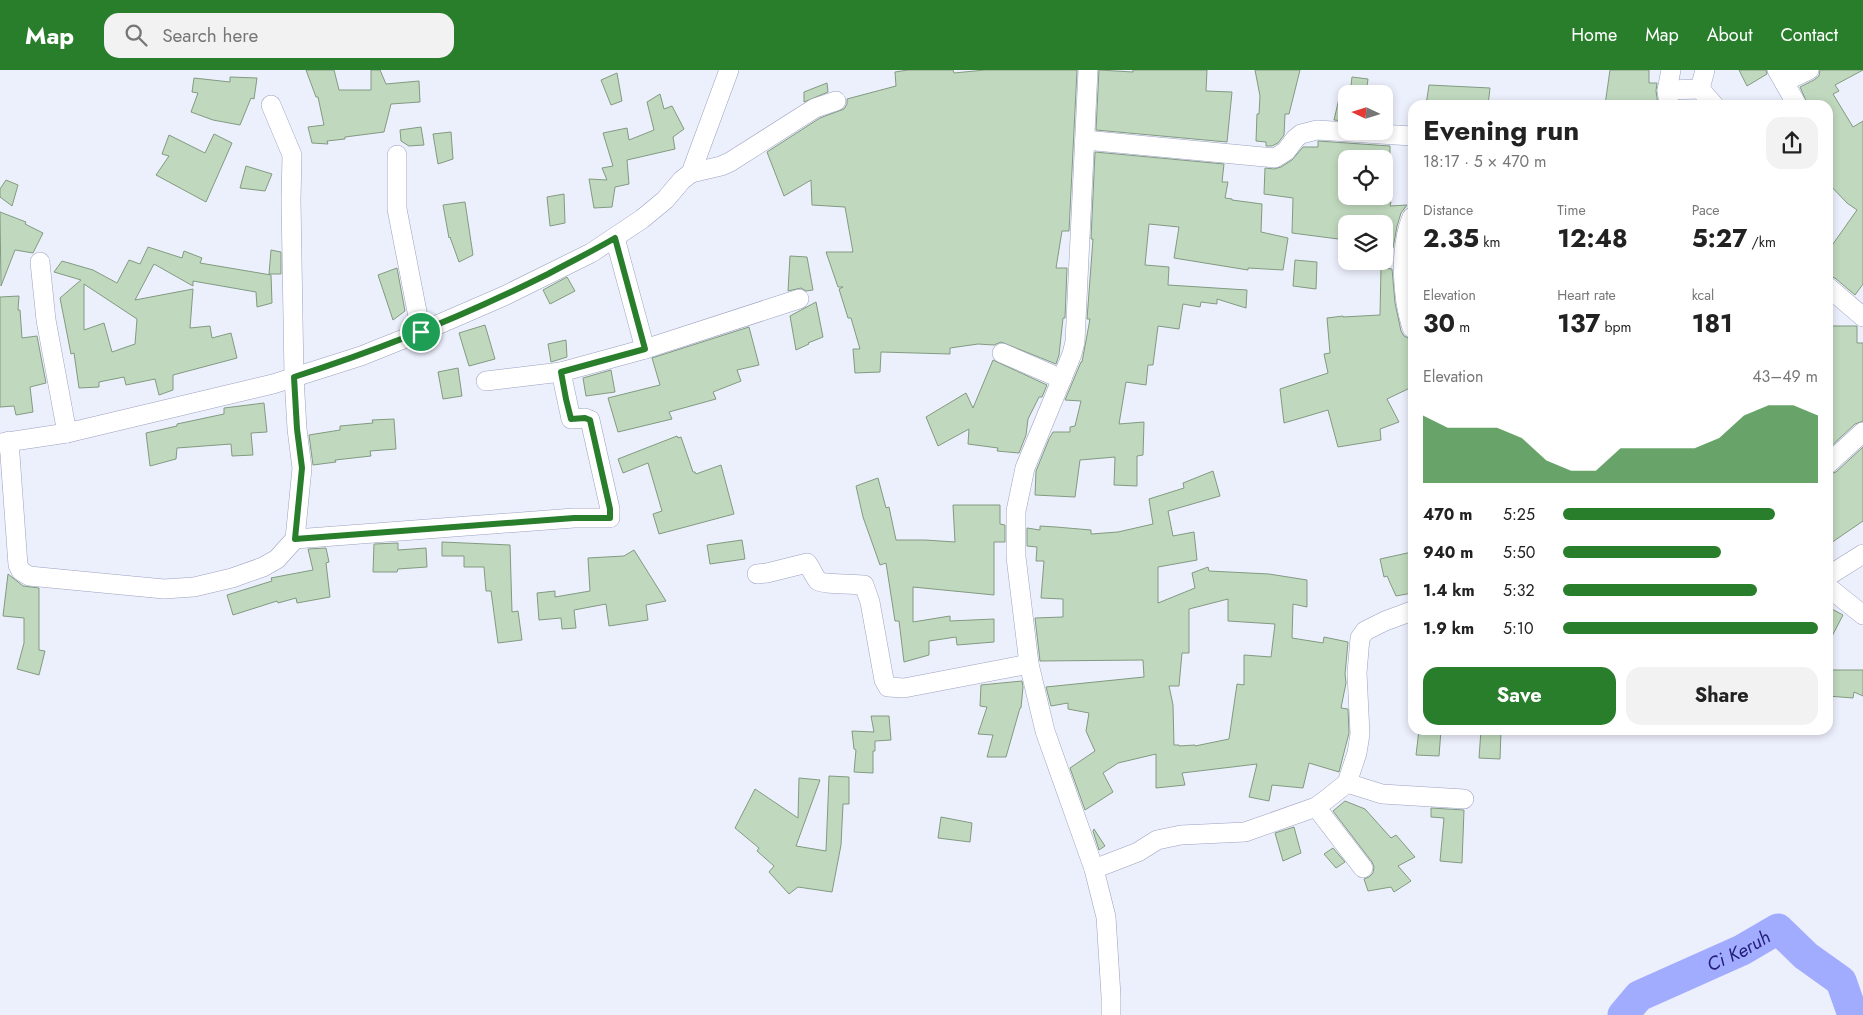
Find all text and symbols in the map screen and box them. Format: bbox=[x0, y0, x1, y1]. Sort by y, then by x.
search box bbox=[104, 13, 454, 58]
text: Map bbox=[25, 18, 74, 53]
icon: search bbox=[122, 21, 150, 49]
text: Search here bbox=[162, 22, 258, 49]
text: Home bbox=[1571, 22, 1617, 48]
text: Map bbox=[1645, 22, 1679, 48]
text: About bbox=[1707, 22, 1752, 48]
text: Contact bbox=[1780, 22, 1838, 48]
north arrow bbox=[1338, 85, 1392, 140]
map controls bbox=[1338, 85, 1393, 270]
text: Evening run bbox=[1423, 110, 1579, 151]
button: share bbox=[1766, 117, 1818, 169]
button: locate bbox=[1338, 150, 1393, 205]
text: 18:17 · 5 × 470 m bbox=[1423, 150, 1547, 173]
text: Distance bbox=[1423, 200, 1473, 220]
text: Time bbox=[1557, 200, 1586, 220]
text: Pace bbox=[1692, 200, 1720, 220]
button: layers bbox=[1338, 215, 1393, 270]
text: 2.35 bbox=[1423, 220, 1479, 256]
text: 12:48 bbox=[1557, 220, 1628, 256]
text: 5:27 bbox=[1692, 220, 1747, 256]
text: km bbox=[1479, 232, 1500, 252]
text: /km bbox=[1747, 232, 1776, 252]
text: Elevation bbox=[1423, 285, 1476, 305]
text: Heart rate bbox=[1557, 285, 1616, 305]
text: kcal bbox=[1692, 285, 1714, 305]
text: 30 bbox=[1423, 305, 1455, 341]
text: 137 bbox=[1557, 305, 1600, 341]
text: 181 bbox=[1692, 305, 1733, 341]
pin bbox=[400, 311, 442, 353]
text: m bbox=[1455, 317, 1470, 337]
text: bpm bbox=[1600, 317, 1631, 337]
icon: arrive bbox=[407, 318, 435, 346]
text: Elevation bbox=[1423, 365, 1483, 388]
text: 43–49 m bbox=[1752, 365, 1818, 388]
text: 470 m bbox=[1423, 503, 1472, 526]
text: 5:25 bbox=[1503, 503, 1535, 526]
text: 940 m bbox=[1423, 541, 1473, 564]
text: 5:50 bbox=[1503, 541, 1535, 564]
text: 1.4 km bbox=[1423, 579, 1475, 602]
text: 5:32 bbox=[1503, 579, 1535, 602]
text: 1.9 km bbox=[1423, 617, 1474, 640]
text: 5:10 bbox=[1503, 617, 1534, 640]
button: Save bbox=[1423, 667, 1616, 725]
button: Share bbox=[1626, 667, 1818, 725]
water label: Ci Keruh bbox=[1702, 923, 1775, 978]

